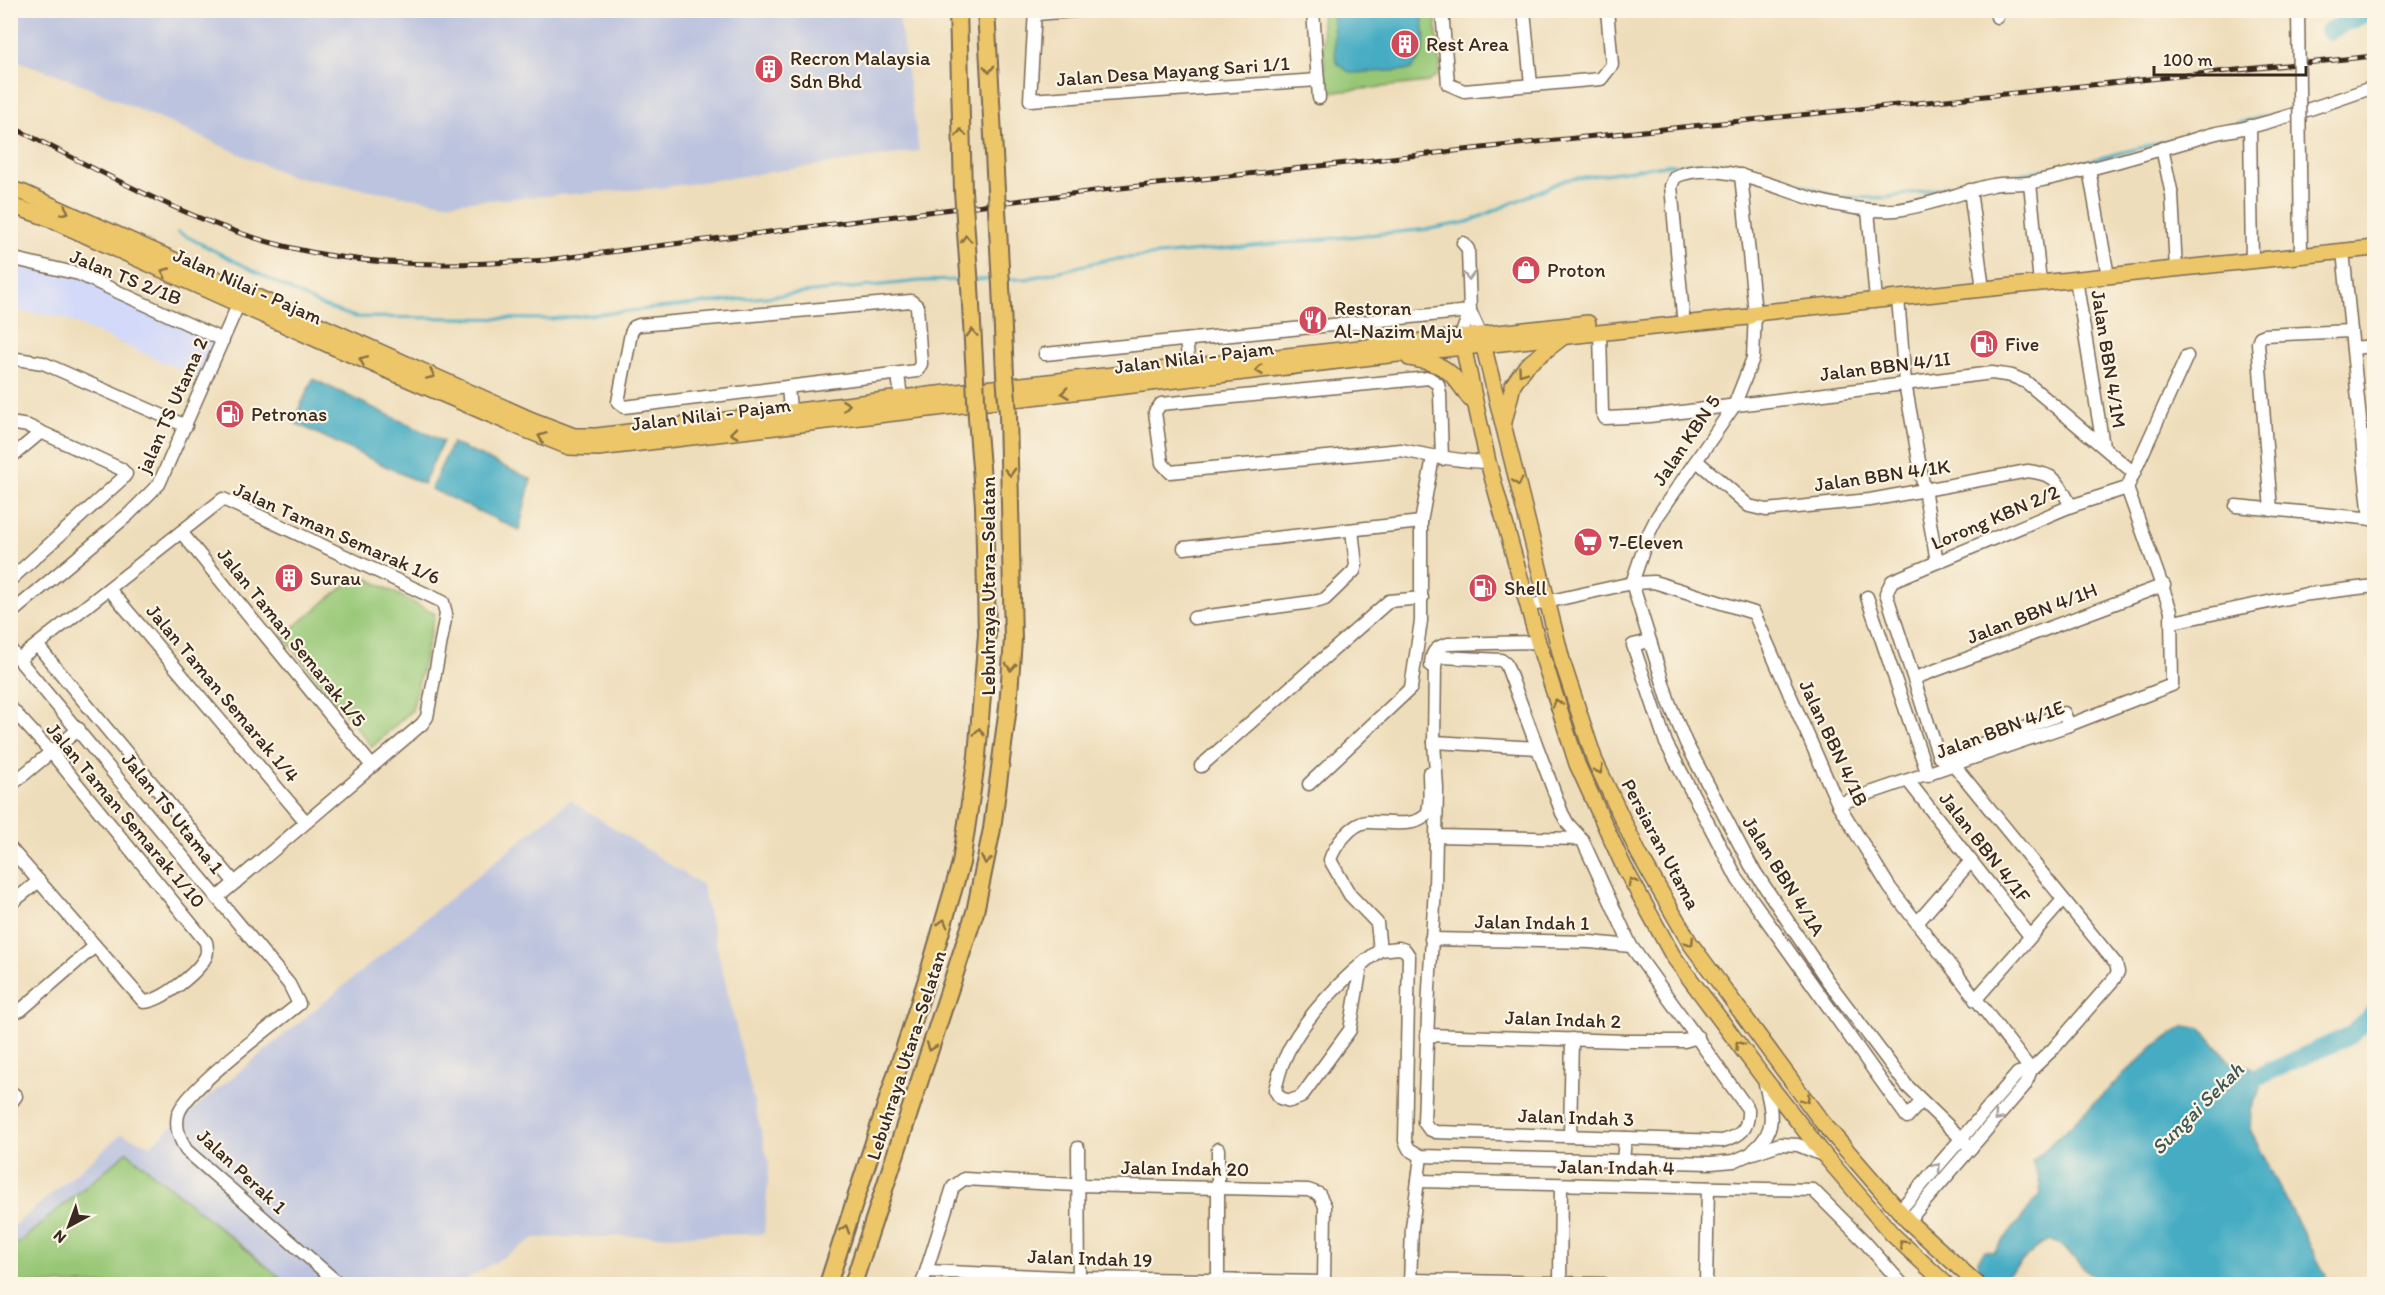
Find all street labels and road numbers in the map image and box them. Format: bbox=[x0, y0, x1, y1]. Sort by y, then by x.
street label: Jalan Desa Mayang Sari 1/1 bbox=[1056, 51, 1290, 91]
street label: Jalan Nilai - Pajam bbox=[170, 242, 326, 330]
street label: Jalan TS 2/1B bbox=[67, 244, 186, 310]
street label: Jalan BBN 4/1M bbox=[2086, 288, 2132, 430]
street label: jalan TS Utama 2 bbox=[131, 333, 213, 477]
street label: Jalan Nilai - Pajam bbox=[1113, 335, 1275, 379]
street label: Jalan BBN 4/1I bbox=[1818, 346, 1952, 386]
street label: Jalan KBN 5 bbox=[1647, 390, 1725, 490]
street label: Jalan Nilai - Pajam bbox=[630, 392, 792, 436]
street label: Jalan BBN 4/1K bbox=[1813, 454, 1952, 496]
street label: Lebuhraya Utara–Selatan bbox=[976, 476, 1000, 696]
street label: Jalan Taman Semarak 1/6 bbox=[230, 477, 444, 589]
street label: Lorong KBN 2/2 bbox=[1927, 479, 2063, 555]
street label: Jalan Taman Semarak 1/5 bbox=[212, 543, 372, 731]
street label: Jalan BBN 4/1H bbox=[1963, 577, 2101, 649]
street label: Jalan Taman Semarak 1/4 bbox=[141, 599, 305, 787]
street label: Jalan BBN 4/1B bbox=[1794, 676, 1874, 810]
street label: Jalan BBN 4/1E bbox=[1933, 695, 2067, 763]
street label: Jalan Taman Semarak 1/10 bbox=[41, 717, 211, 913]
street label: Jalan TS Utama 1 bbox=[117, 748, 229, 878]
street label: Persiaran Utama bbox=[1616, 774, 1706, 914]
street label: Jalan BBN 4/1F bbox=[1934, 787, 2036, 908]
street label: Jalan BBN 4/1A bbox=[1738, 812, 1830, 940]
street label: Jalan Indah 1 bbox=[1474, 909, 1590, 935]
street label: Lebuhraya Utara–Selatan bbox=[861, 947, 951, 1163]
street label: Jalan Indah 2 bbox=[1505, 1005, 1622, 1033]
street label: Jalan Indah 3 bbox=[1517, 1103, 1635, 1131]
street label: Jalan Perak 1 bbox=[192, 1123, 292, 1219]
street label: Jalan Indah 4 bbox=[1557, 1154, 1675, 1180]
street label: Jalan Indah 20 bbox=[1121, 1155, 1249, 1181]
street label: Jalan Indah 19 bbox=[1027, 1244, 1153, 1272]

